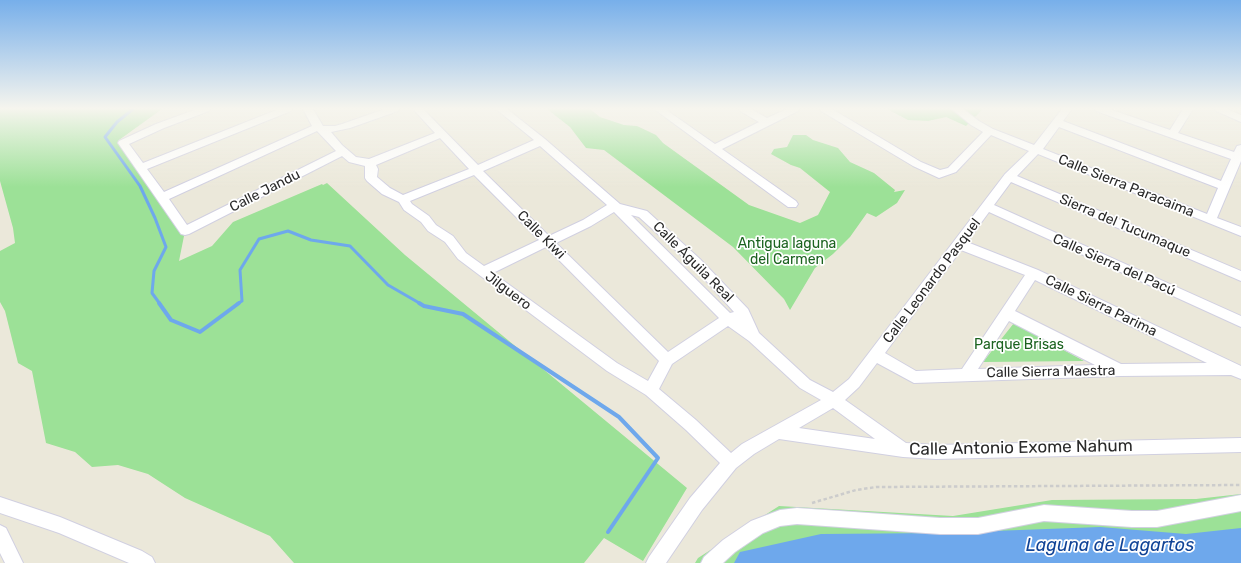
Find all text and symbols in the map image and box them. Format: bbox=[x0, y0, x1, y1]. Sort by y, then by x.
street label: Calle Sierra Paracaima bbox=[1056, 151, 1196, 221]
street label: Calle Jandu bbox=[227, 166, 303, 216]
street label: Sierra del Tucumaque bbox=[1057, 191, 1193, 261]
street label: Calle Kiwi bbox=[513, 207, 569, 263]
street label: Calle Leonardo Pasquel bbox=[880, 215, 984, 347]
street label: Calle Águila Real bbox=[649, 218, 737, 306]
street label: Calle Sierra del Pacú bbox=[1050, 230, 1178, 300]
park label: Antigua laguna del Carmen bbox=[738, 236, 836, 268]
street label: Jilguero bbox=[482, 268, 534, 314]
street label: Calle Sierra Parima bbox=[1042, 272, 1160, 340]
park label: Parque Brisas bbox=[974, 337, 1064, 353]
street label: Calle Sierra Maestra bbox=[986, 362, 1116, 382]
street label: Calle Antonio Exome Nahum bbox=[909, 436, 1133, 460]
water label: Laguna de Lagartos bbox=[1026, 535, 1194, 557]

